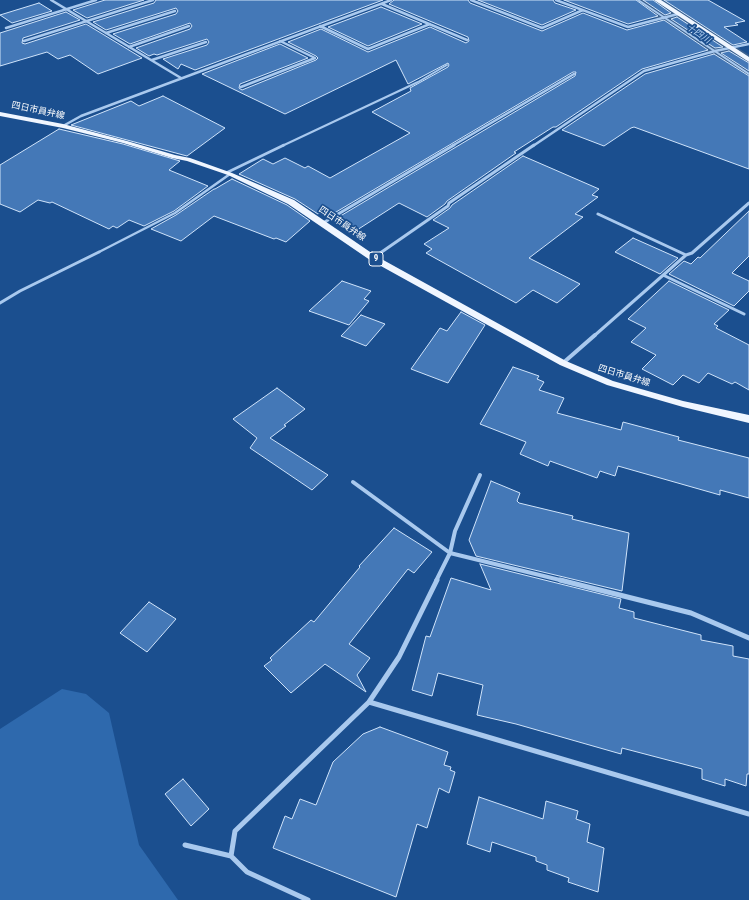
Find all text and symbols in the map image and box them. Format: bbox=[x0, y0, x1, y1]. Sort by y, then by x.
water label: 十四川 bbox=[684, 22, 712, 46]
street label: 四日市員弁線 bbox=[10, 100, 66, 122]
street label: 四日市員弁線 bbox=[317, 204, 367, 244]
road number: 9 bbox=[369, 252, 383, 266]
street label: 四日市員弁線 bbox=[597, 363, 651, 389]

